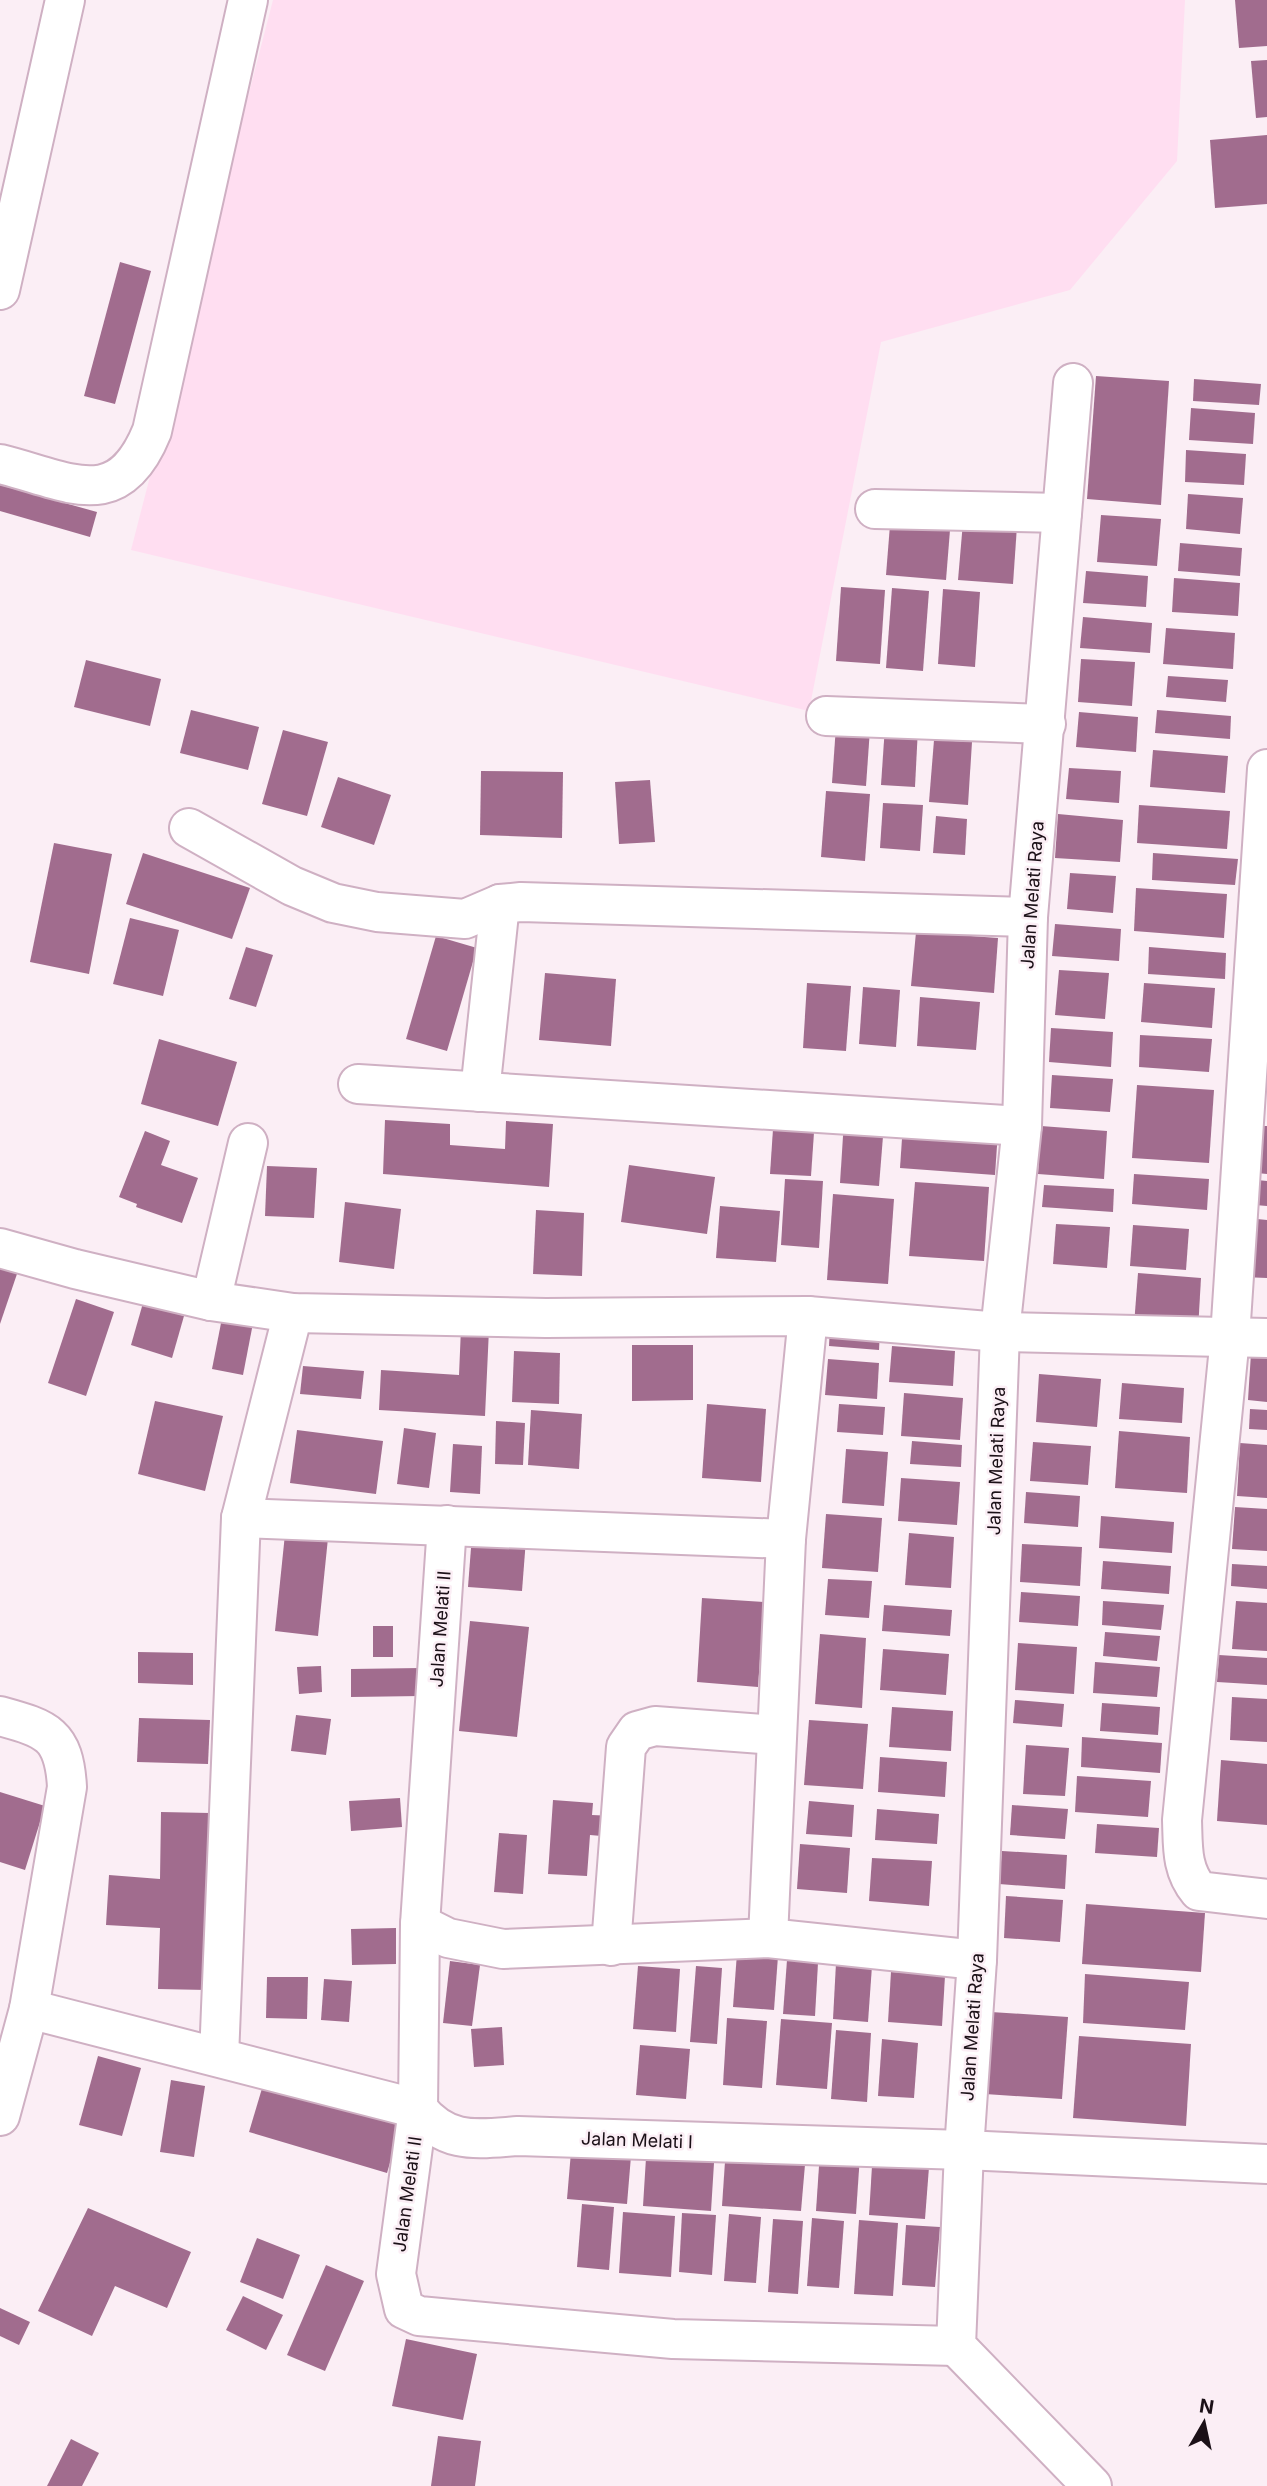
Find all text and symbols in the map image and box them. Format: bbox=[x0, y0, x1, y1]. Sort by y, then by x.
street label: Jalan Melati Raya bbox=[1016, 820, 1048, 970]
street label: Jalan Melati Raya bbox=[983, 1386, 1009, 1536]
street label: Jalan Melati II bbox=[425, 1570, 455, 1688]
street label: Jalan Melati Raya bbox=[956, 1952, 988, 2102]
street label: Jalan Melati I bbox=[581, 2128, 693, 2152]
street label: Jalan Melati II bbox=[388, 2135, 426, 2253]
north arrow bbox=[1169, 2388, 1239, 2458]
text: N bbox=[1198, 2394, 1216, 2419]

